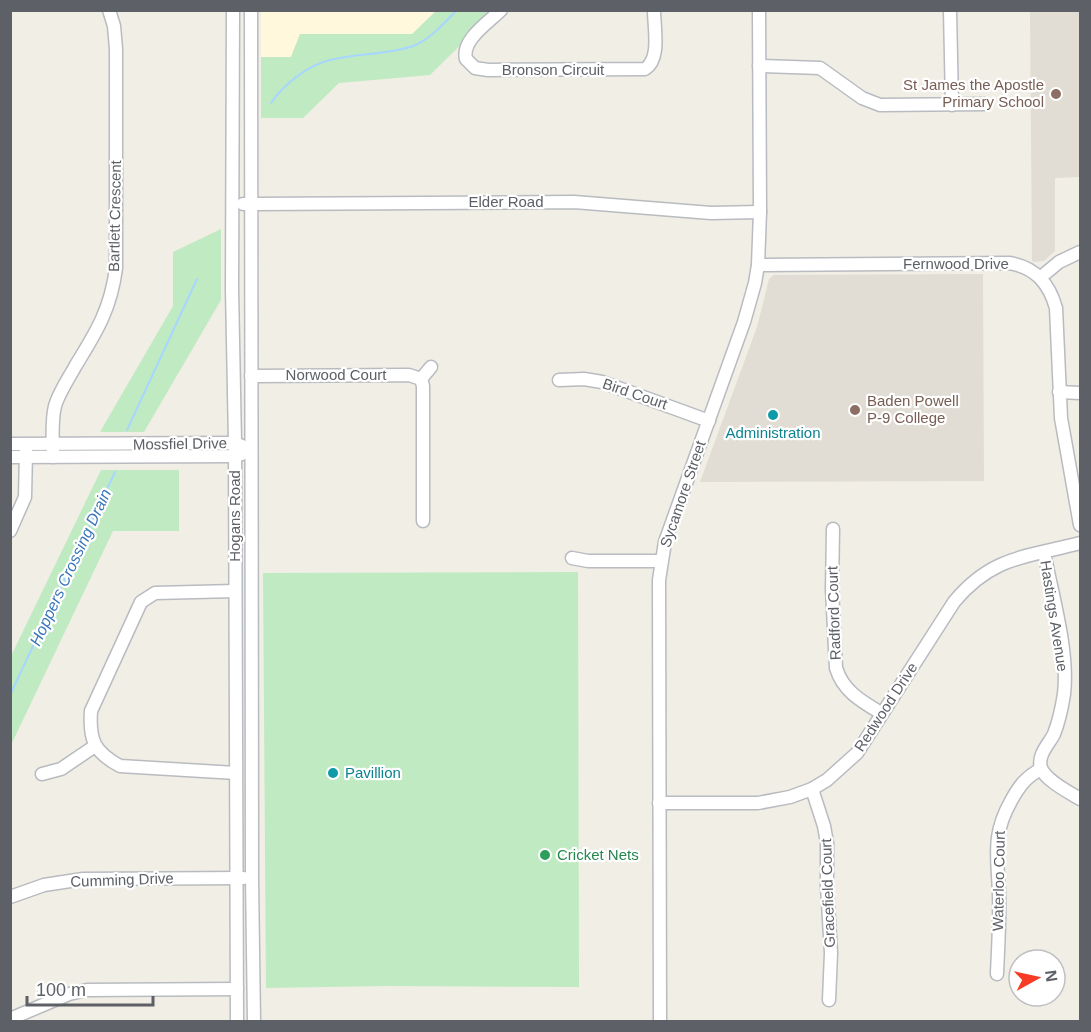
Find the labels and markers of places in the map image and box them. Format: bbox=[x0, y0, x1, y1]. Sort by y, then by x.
place label: St James the Apostle Primary School bbox=[903, 76, 1044, 110]
marker: St James the Apostle Primary School bbox=[1049, 87, 1063, 101]
place label: Baden Powell P-9 College bbox=[867, 392, 959, 426]
marker: Baden Powell P-9 College bbox=[848, 403, 862, 417]
marker: Administration bbox=[766, 408, 780, 422]
place label: Administration bbox=[725, 424, 821, 441]
place label: Pavillion bbox=[345, 764, 401, 781]
marker: Pavillion bbox=[326, 766, 340, 780]
place label: Cricket Nets bbox=[557, 846, 639, 863]
marker: Cricket Nets bbox=[538, 848, 552, 862]

